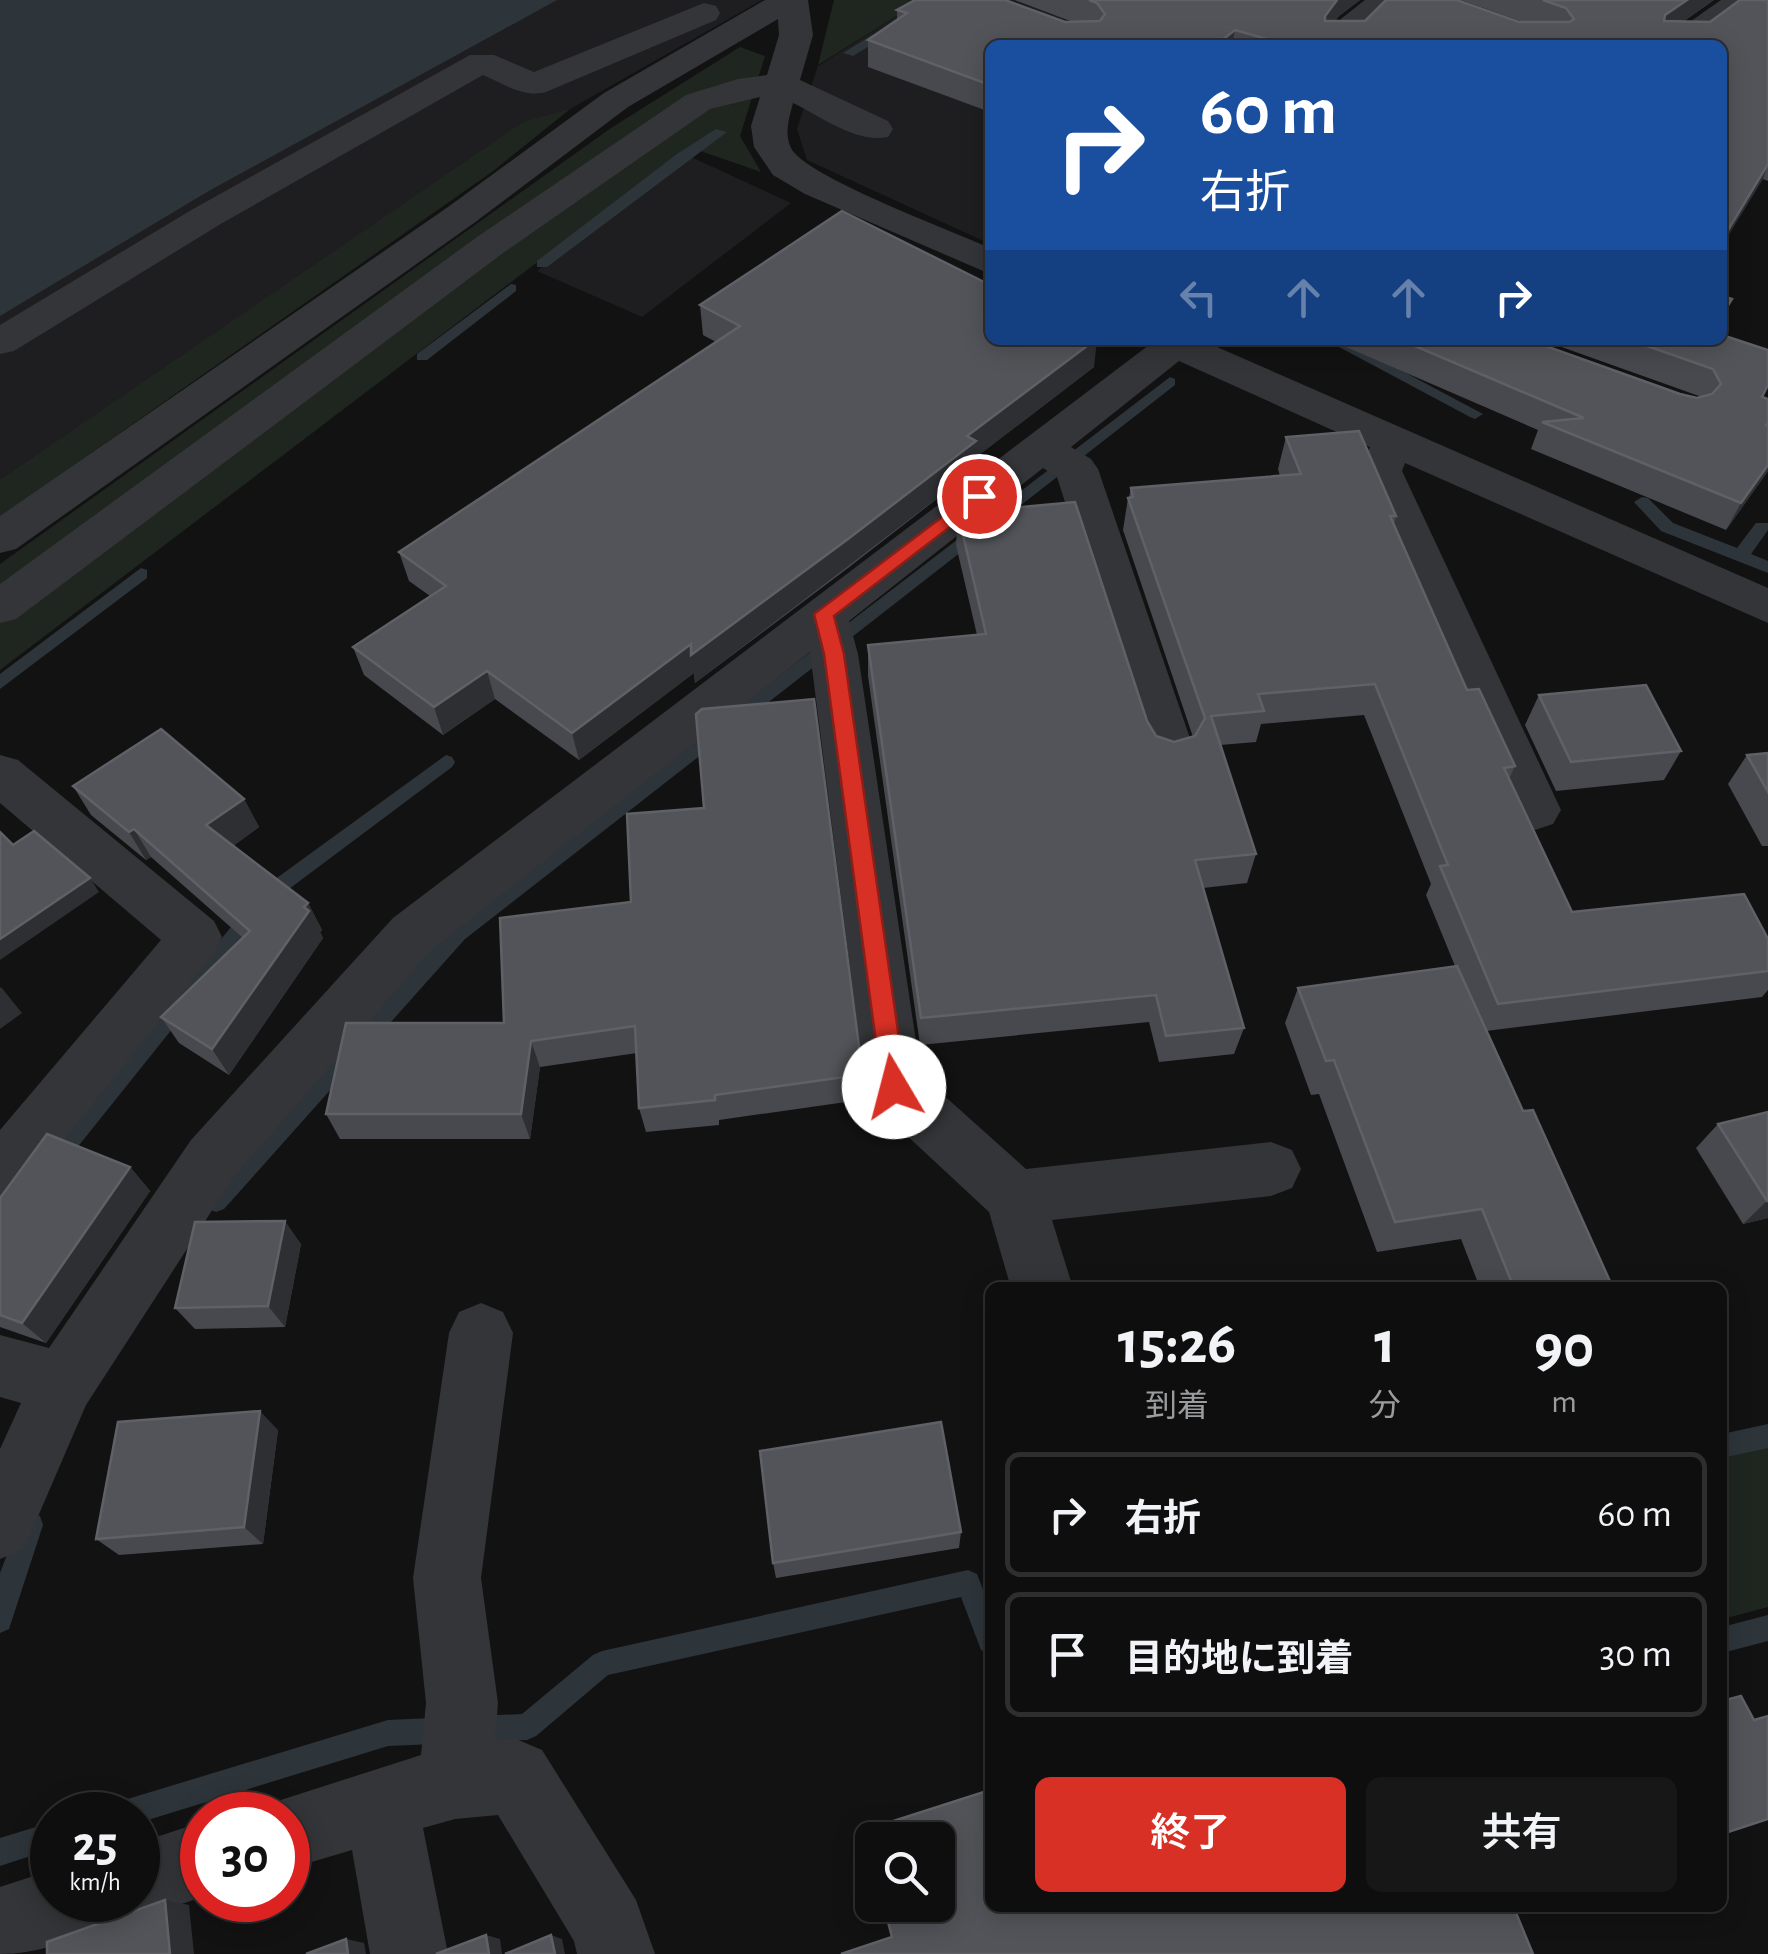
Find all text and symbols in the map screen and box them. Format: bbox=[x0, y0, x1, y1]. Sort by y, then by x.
text: 60 m bbox=[1200, 77, 1337, 147]
icon: right bbox=[1035, 80, 1165, 210]
text: 右折 bbox=[1200, 171, 1290, 216]
icon: left bbox=[1171, 270, 1226, 325]
icon: ahead bbox=[1276, 270, 1331, 325]
icon: ahead bbox=[1381, 270, 1436, 325]
icon: right bbox=[1486, 270, 1541, 325]
pin bbox=[937, 454, 1022, 539]
icon: arrive bbox=[952, 469, 1007, 524]
position arrow bbox=[842, 1035, 946, 1139]
text: 15:26 bbox=[1118, 1314, 1236, 1374]
text: 1 bbox=[1374, 1314, 1396, 1374]
text: 90 bbox=[1534, 1318, 1594, 1378]
text: m bbox=[1551, 1386, 1577, 1418]
text: 到着 bbox=[1145, 1390, 1209, 1422]
text: 分 bbox=[1369, 1390, 1401, 1422]
icon: right bbox=[1040, 1487, 1095, 1542]
text: 60 m bbox=[1597, 1496, 1672, 1534]
text: 右折 bbox=[1125, 1501, 1201, 1539]
icon: arrive bbox=[1040, 1627, 1095, 1682]
text: 30 m bbox=[1600, 1636, 1672, 1674]
text: 目的地に到着 bbox=[1125, 1641, 1353, 1679]
button: 終了 bbox=[1035, 1777, 1346, 1892]
button: 共有 bbox=[1366, 1777, 1677, 1892]
speed limit sign: 30 bbox=[180, 1792, 310, 1922]
text: 25 bbox=[72, 1820, 118, 1870]
map controls bbox=[855, 1822, 955, 1922]
button: search bbox=[855, 1822, 955, 1922]
text: km/h bbox=[69, 1870, 121, 1895]

